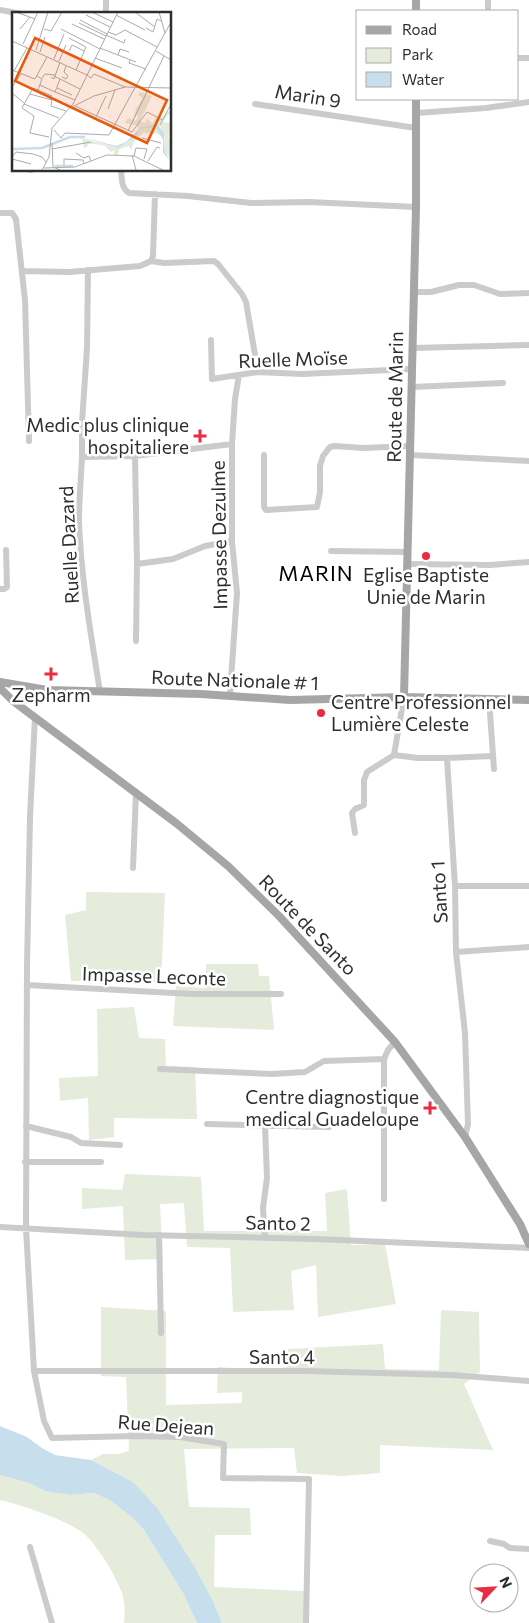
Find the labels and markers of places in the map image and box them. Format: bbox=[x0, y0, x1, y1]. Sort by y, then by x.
place label: Medic plus clinique hospitaliere bbox=[26, 413, 189, 458]
marker: Medic plus clinique hospitaliere bbox=[193, 429, 207, 443]
marker: Eglise Baptiste Unie de Marin bbox=[420, 550, 432, 562]
place label: Eglise Baptiste Unie de Marin bbox=[363, 563, 489, 608]
marker: Zepharm bbox=[44, 667, 58, 681]
place label: Zepharm bbox=[11, 683, 91, 706]
place label: Centre Professionnel Lumière Celeste bbox=[331, 690, 511, 735]
marker: Centre Professionnel Lumière Celeste bbox=[315, 707, 327, 719]
place label: Centre diagnostique medical Guadeloupe bbox=[245, 1085, 419, 1130]
marker: Centre diagnostique medical Guadeloupe bbox=[423, 1101, 437, 1115]

